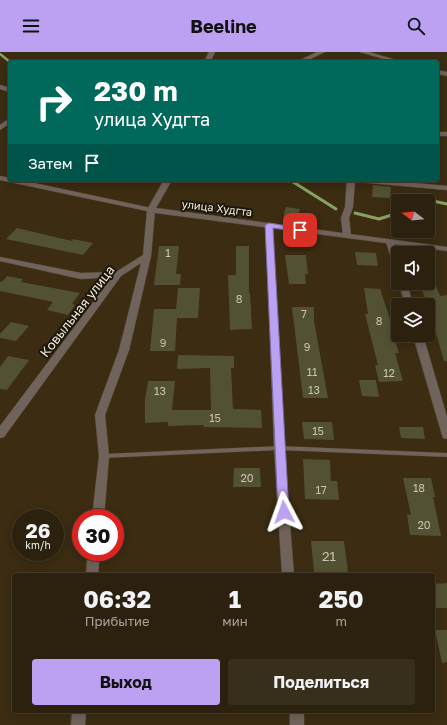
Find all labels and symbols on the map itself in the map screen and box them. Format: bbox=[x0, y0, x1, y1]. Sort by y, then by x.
north arrow bbox=[391, 194, 435, 238]
street label: улица Худгта bbox=[181, 197, 253, 218]
pin bbox=[283, 213, 317, 247]
house number: 1 bbox=[165, 246, 171, 259]
street label: Ковыльная улица bbox=[36, 262, 118, 360]
house number: 8 bbox=[236, 292, 243, 305]
house number: 7 bbox=[301, 307, 307, 320]
house number: 8 bbox=[376, 314, 383, 327]
house number: 9 bbox=[160, 336, 166, 349]
house number: 9 bbox=[304, 340, 310, 353]
house number: 11 bbox=[307, 365, 317, 378]
house number: 12 bbox=[383, 366, 395, 379]
house number: 13 bbox=[308, 383, 320, 396]
house number: 13 bbox=[154, 384, 166, 397]
house number: 15 bbox=[209, 411, 221, 424]
house number: 15 bbox=[312, 424, 324, 437]
house number: 20 bbox=[240, 471, 254, 484]
house number: 18 bbox=[413, 481, 425, 494]
house number: 17 bbox=[315, 483, 327, 496]
position arrow bbox=[263, 491, 305, 533]
speed limit sign: 30 bbox=[72, 509, 124, 561]
house number: 20 bbox=[417, 518, 431, 531]
house number: 21 bbox=[322, 548, 336, 564]

